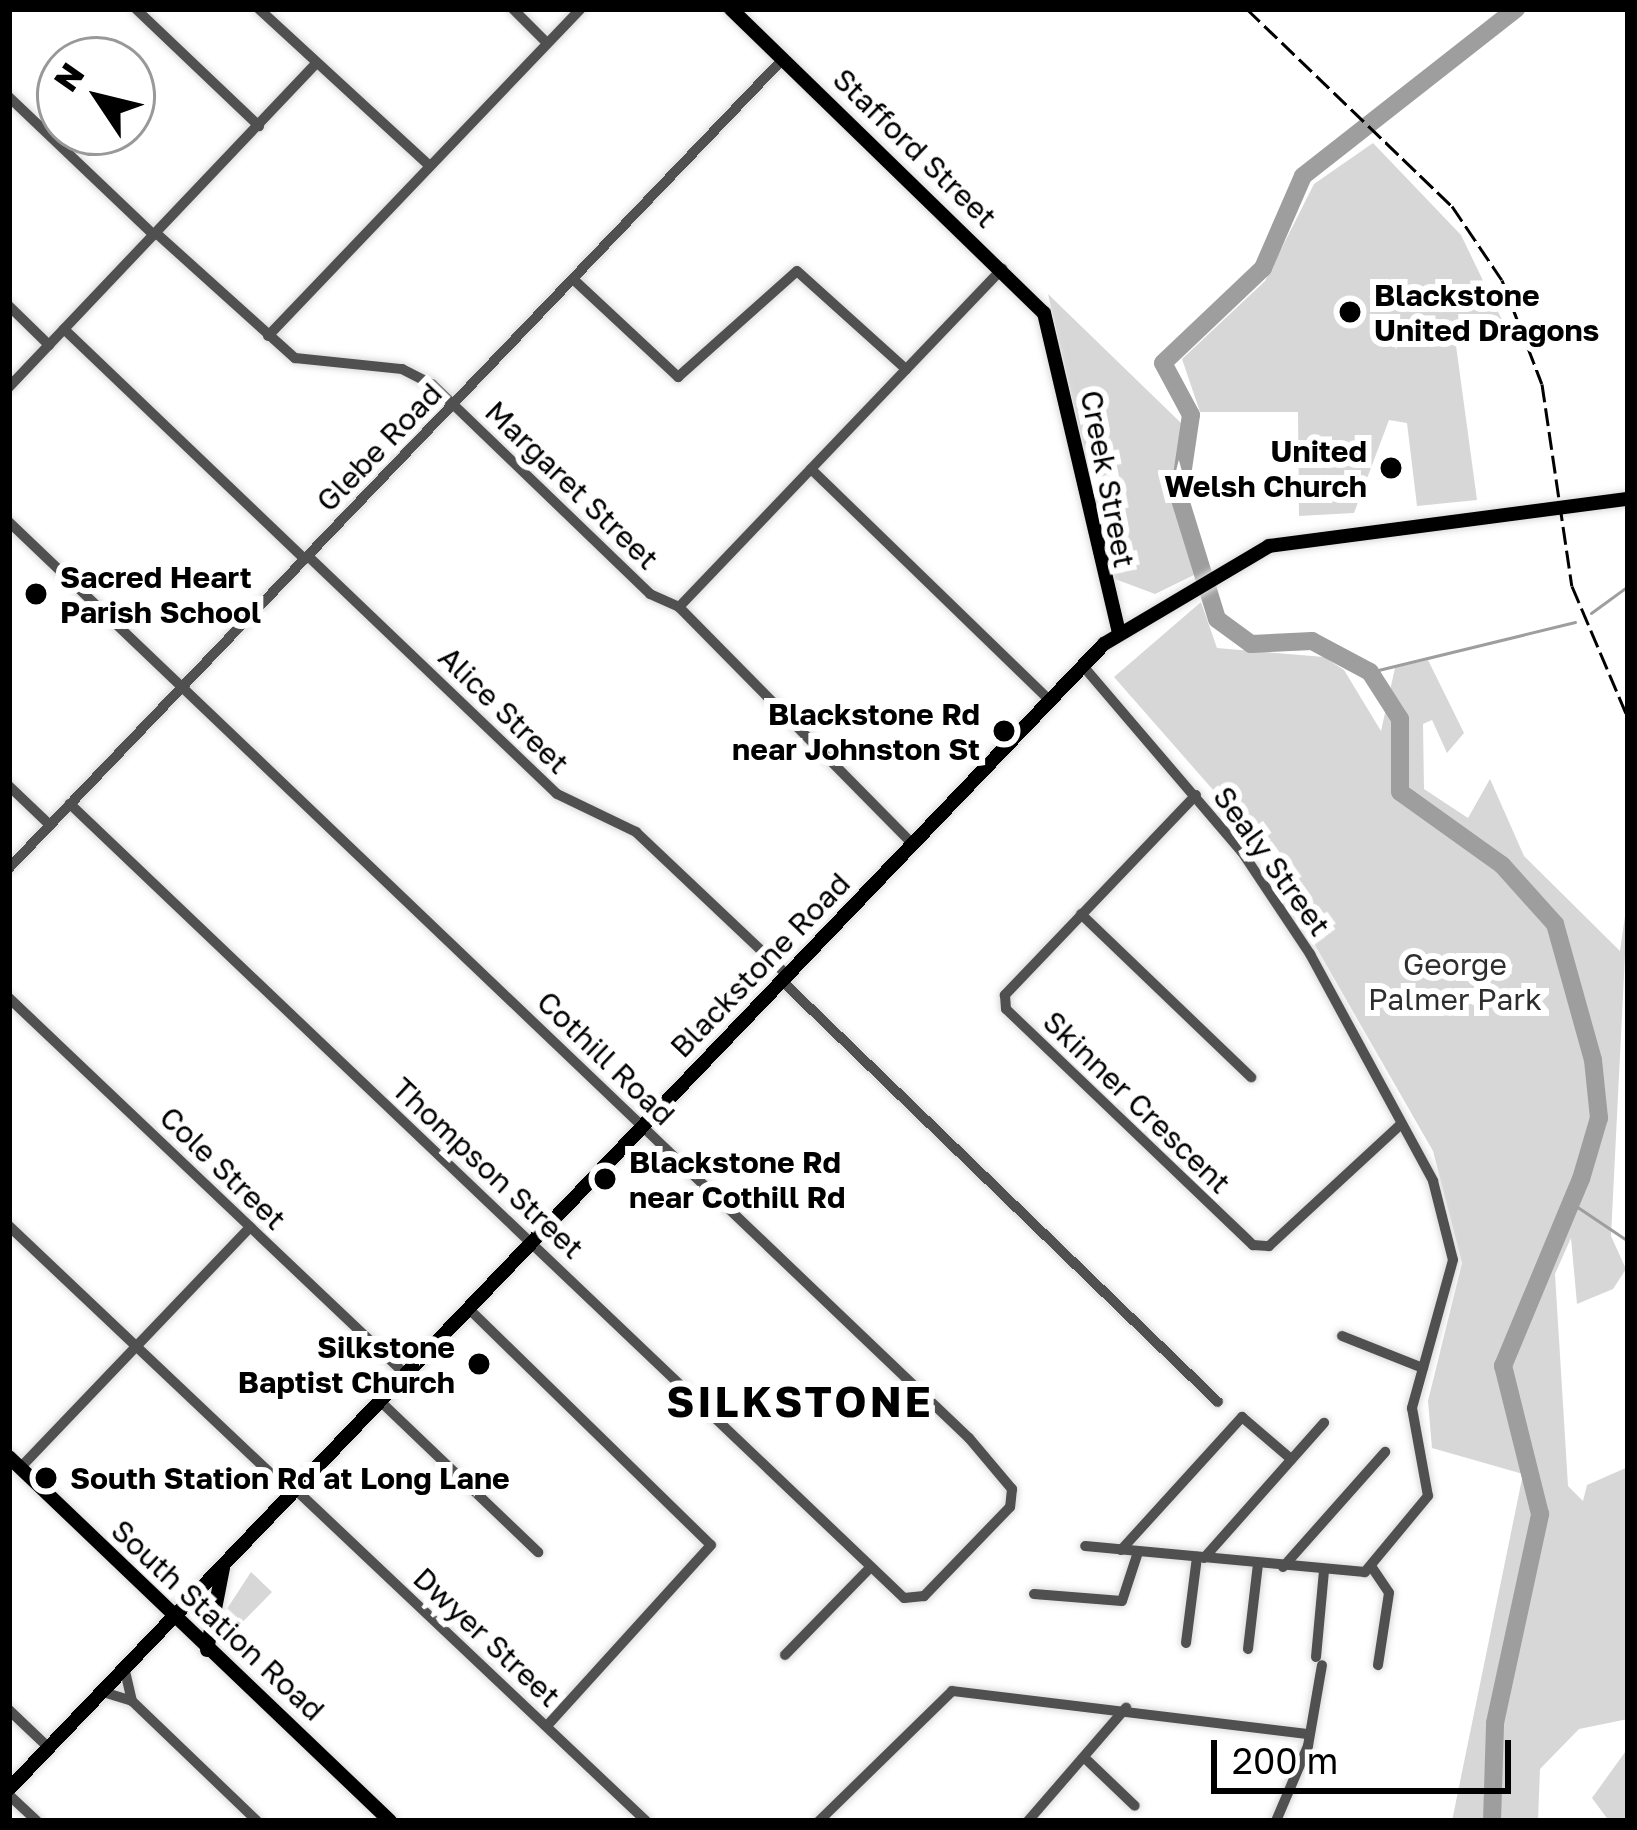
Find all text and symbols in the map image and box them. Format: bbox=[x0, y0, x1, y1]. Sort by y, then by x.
north arrow bbox=[36, 36, 156, 156]
text: N bbox=[45, 55, 92, 98]
street label: Stafford Street bbox=[826, 61, 1004, 235]
place label: Blackstone United Dragons bbox=[1374, 277, 1599, 348]
marker: Blackstone United Dragons bbox=[1337, 299, 1363, 325]
street label: Glebe Road bbox=[309, 375, 449, 519]
street label: Creek Street bbox=[1073, 387, 1143, 571]
street label: Margaret Street bbox=[478, 393, 666, 577]
place label: United Welsh Church bbox=[1164, 433, 1367, 504]
marker: United Welsh Church bbox=[1378, 455, 1404, 481]
place label: Sacred Heart Parish School bbox=[60, 559, 261, 630]
marker: Sacred Heart Parish School bbox=[23, 581, 49, 607]
street label: Alice Street bbox=[431, 639, 577, 781]
place label: Blackstone Rd near Johnston St bbox=[732, 696, 980, 766]
marker: Blackstone Rd near Johnston St bbox=[991, 718, 1017, 744]
street label: Sealy Street bbox=[1206, 779, 1338, 943]
street label: Blackstone Road bbox=[663, 865, 857, 1065]
park label: George Palmer Park bbox=[1368, 946, 1542, 1016]
street label: Cothill Road bbox=[530, 984, 682, 1132]
street label: Skinner Crescent bbox=[1036, 1003, 1238, 1201]
street label: Thompson Street bbox=[385, 1070, 591, 1266]
street label: Cole Street bbox=[152, 1099, 294, 1237]
place label: Blackstone Rd near Cothill Rd bbox=[629, 1144, 845, 1214]
marker: Blackstone Rd near Cothill Rd bbox=[592, 1166, 618, 1192]
place label: Silkstone Baptist Church bbox=[238, 1329, 455, 1400]
marker: Silkstone Baptist Church bbox=[466, 1351, 492, 1377]
district label: SILKSTONE bbox=[666, 1376, 934, 1426]
place label: South Station Rd at Long Lane bbox=[70, 1460, 510, 1496]
marker: South Station Rd at Long Lane bbox=[33, 1465, 59, 1491]
street label: South Station Road bbox=[104, 1512, 332, 1728]
street label: Dwyer Street bbox=[406, 1560, 568, 1714]
scale bar bbox=[1217, 1716, 1517, 1790]
text: 200 m bbox=[1232, 1739, 1338, 1782]

